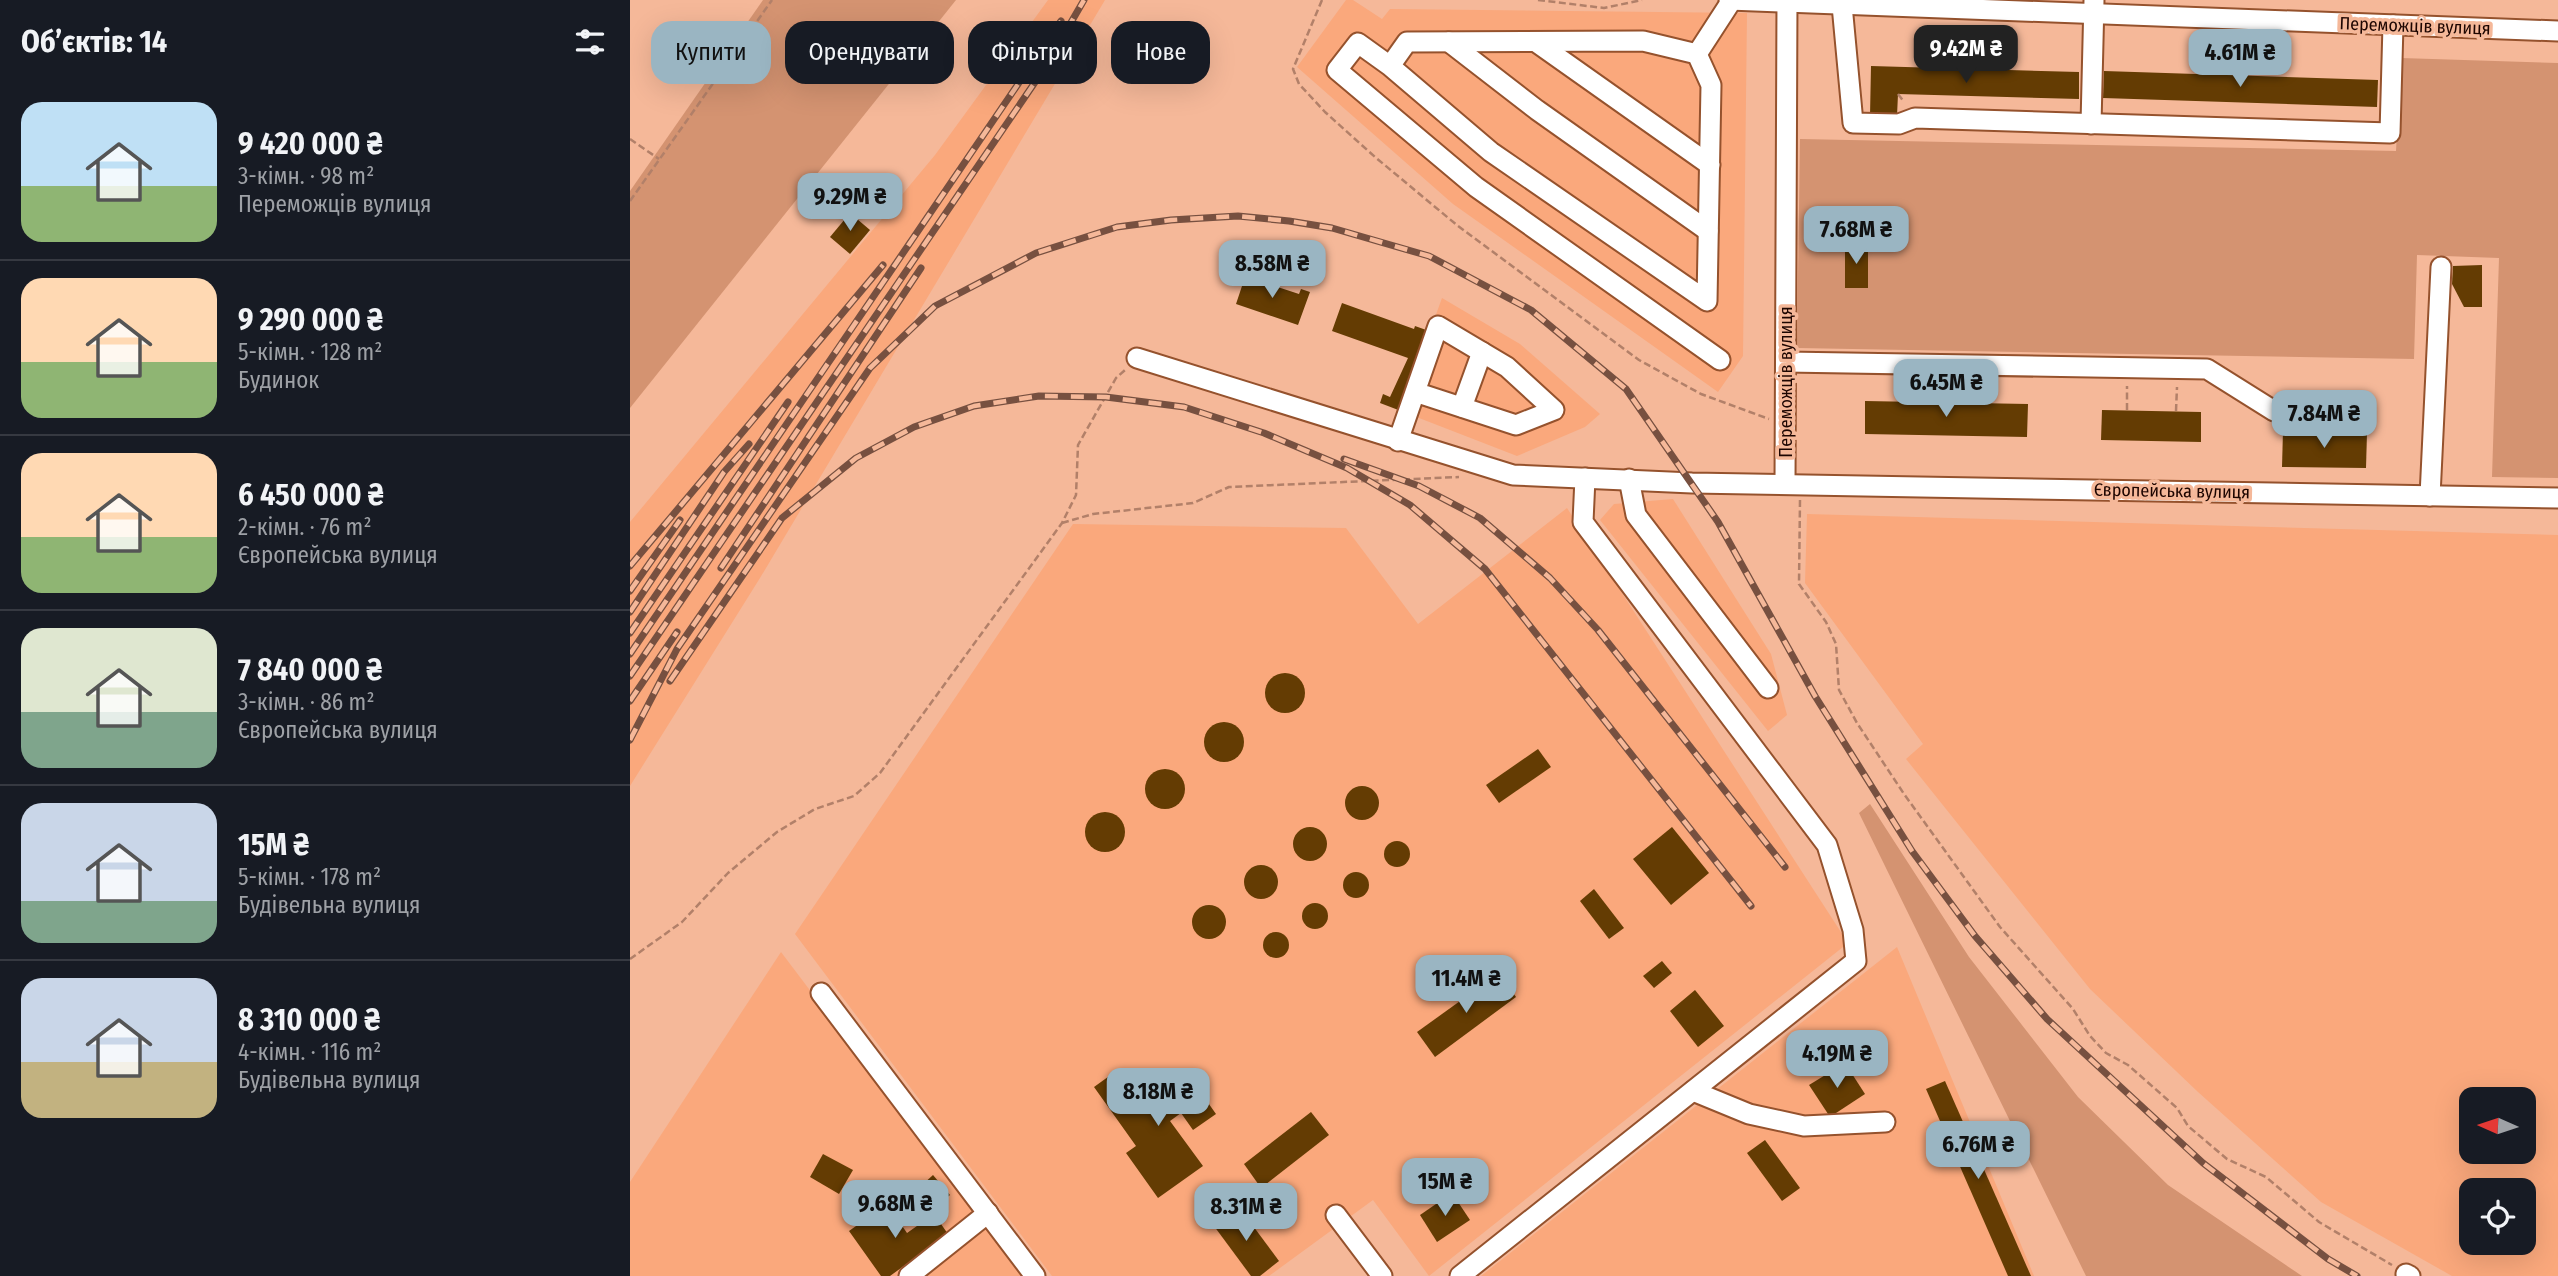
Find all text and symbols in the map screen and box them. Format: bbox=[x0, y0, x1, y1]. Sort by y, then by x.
street label: Переможців вулиця bbox=[2339, 12, 2491, 40]
chip: Купити bbox=[651, 21, 771, 84]
chip: Орендувати bbox=[785, 21, 954, 84]
chip: Фільтри bbox=[968, 21, 1097, 84]
chip: Нове bbox=[1111, 21, 1210, 84]
icon: filters bbox=[571, 23, 609, 61]
text: Об’єктів: 14 bbox=[21, 24, 167, 60]
pin: 9.42M ₴ bbox=[1901, 25, 2031, 85]
pin: 4.61M ₴ bbox=[2175, 29, 2305, 89]
text: 9.42M ₴ bbox=[1930, 34, 2002, 62]
text: 4.61M ₴ bbox=[2205, 38, 2275, 66]
text: 9 420 000 ₴ bbox=[238, 126, 383, 162]
icon: home bbox=[77, 130, 161, 214]
text: 3-кімн. · 98 m² bbox=[238, 162, 374, 190]
pin: 9.29M ₴ bbox=[785, 174, 915, 233]
text: 9.29M ₴ bbox=[813, 182, 887, 210]
text: Переможців вулиця bbox=[238, 190, 431, 218]
pin: 7.68M ₴ bbox=[1791, 206, 1921, 266]
text: 7.68M ₴ bbox=[1820, 215, 1892, 243]
pin: 8.58M ₴ bbox=[1207, 240, 1337, 300]
text: 8.58M ₴ bbox=[1235, 249, 1309, 277]
text: 9 290 000 ₴ bbox=[238, 302, 383, 338]
icon: home bbox=[77, 306, 161, 390]
street label: Переможців вулиця bbox=[1775, 306, 1797, 458]
text: 5-кімн. · 128 m² bbox=[238, 338, 382, 366]
pin: 6.45M ₴ bbox=[1881, 360, 2011, 419]
text: Будинок bbox=[238, 366, 319, 394]
text: 6.45M ₴ bbox=[1909, 368, 1983, 396]
pin: 7.84M ₴ bbox=[2259, 391, 2389, 450]
text: 7.84M ₴ bbox=[2288, 399, 2360, 427]
text: 6 450 000 ₴ bbox=[238, 477, 384, 513]
street label: Європейська вулиця bbox=[2094, 479, 2250, 503]
icon: home bbox=[77, 481, 161, 565]
text: 2-кімн. · 76 m² bbox=[238, 513, 372, 541]
text: Європейська вулиця bbox=[238, 541, 438, 569]
text: 7 840 000 ₴ bbox=[238, 652, 382, 688]
icon: home bbox=[77, 656, 161, 740]
text: 3-кімн. · 86 m² bbox=[238, 688, 374, 716]
text: Європейська вулиця bbox=[238, 716, 438, 744]
text: 15M ₴ bbox=[238, 827, 309, 863]
icon: home bbox=[77, 831, 161, 915]
text: 5-кімн. · 178 m² bbox=[238, 863, 381, 891]
text: Будівельна вулиця bbox=[238, 891, 420, 919]
pin: 11.4M ₴ bbox=[1401, 956, 1531, 1015]
text: 11.4M ₴ bbox=[1431, 964, 1501, 992]
text: 8 310 000 ₴ bbox=[238, 1002, 380, 1038]
icon: home bbox=[77, 1006, 161, 1090]
pin: 4.19M ₴ bbox=[1772, 1030, 1902, 1090]
text: 4-кімн. · 116 m² bbox=[238, 1038, 381, 1066]
text: 4.19M ₴ bbox=[1802, 1039, 1872, 1067]
text: Будівельна вулиця bbox=[238, 1066, 420, 1094]
pin: 8.18M ₴ bbox=[1093, 1068, 1223, 1128]
text: 8.18M ₴ bbox=[1123, 1077, 1193, 1105]
north arrow bbox=[2459, 1087, 2536, 1164]
map controls bbox=[2459, 1087, 2536, 1255]
pin: 6.76M ₴ bbox=[1913, 1122, 2043, 1181]
text: 6.76M ₴ bbox=[1942, 1130, 2014, 1158]
pin: 15M ₴ bbox=[1396, 1158, 1494, 1218]
text: 15M ₴ bbox=[1418, 1167, 1472, 1195]
button: locate bbox=[2459, 1178, 2536, 1255]
pin: 9.68M ₴ bbox=[830, 1180, 960, 1240]
pin: 8.31M ₴ bbox=[1181, 1184, 1311, 1243]
text: 9.68M ₴ bbox=[858, 1189, 932, 1217]
text: 8.31M ₴ bbox=[1210, 1192, 1282, 1220]

